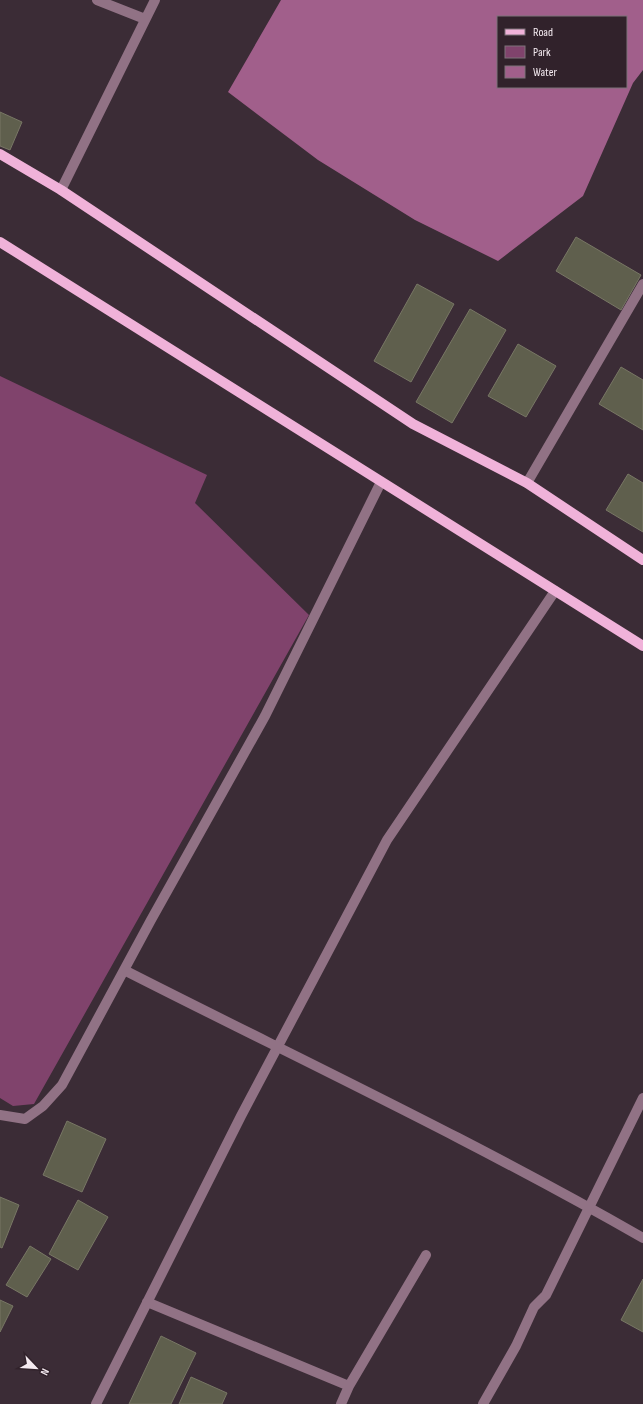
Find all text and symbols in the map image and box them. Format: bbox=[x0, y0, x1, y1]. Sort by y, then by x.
legend bbox=[497, 16, 627, 88]
text: Road bbox=[533, 25, 553, 40]
text: Park bbox=[533, 45, 551, 60]
text: Water bbox=[533, 65, 557, 80]
north arrow bbox=[16, 1348, 56, 1388]
text: N bbox=[37, 1367, 52, 1378]

